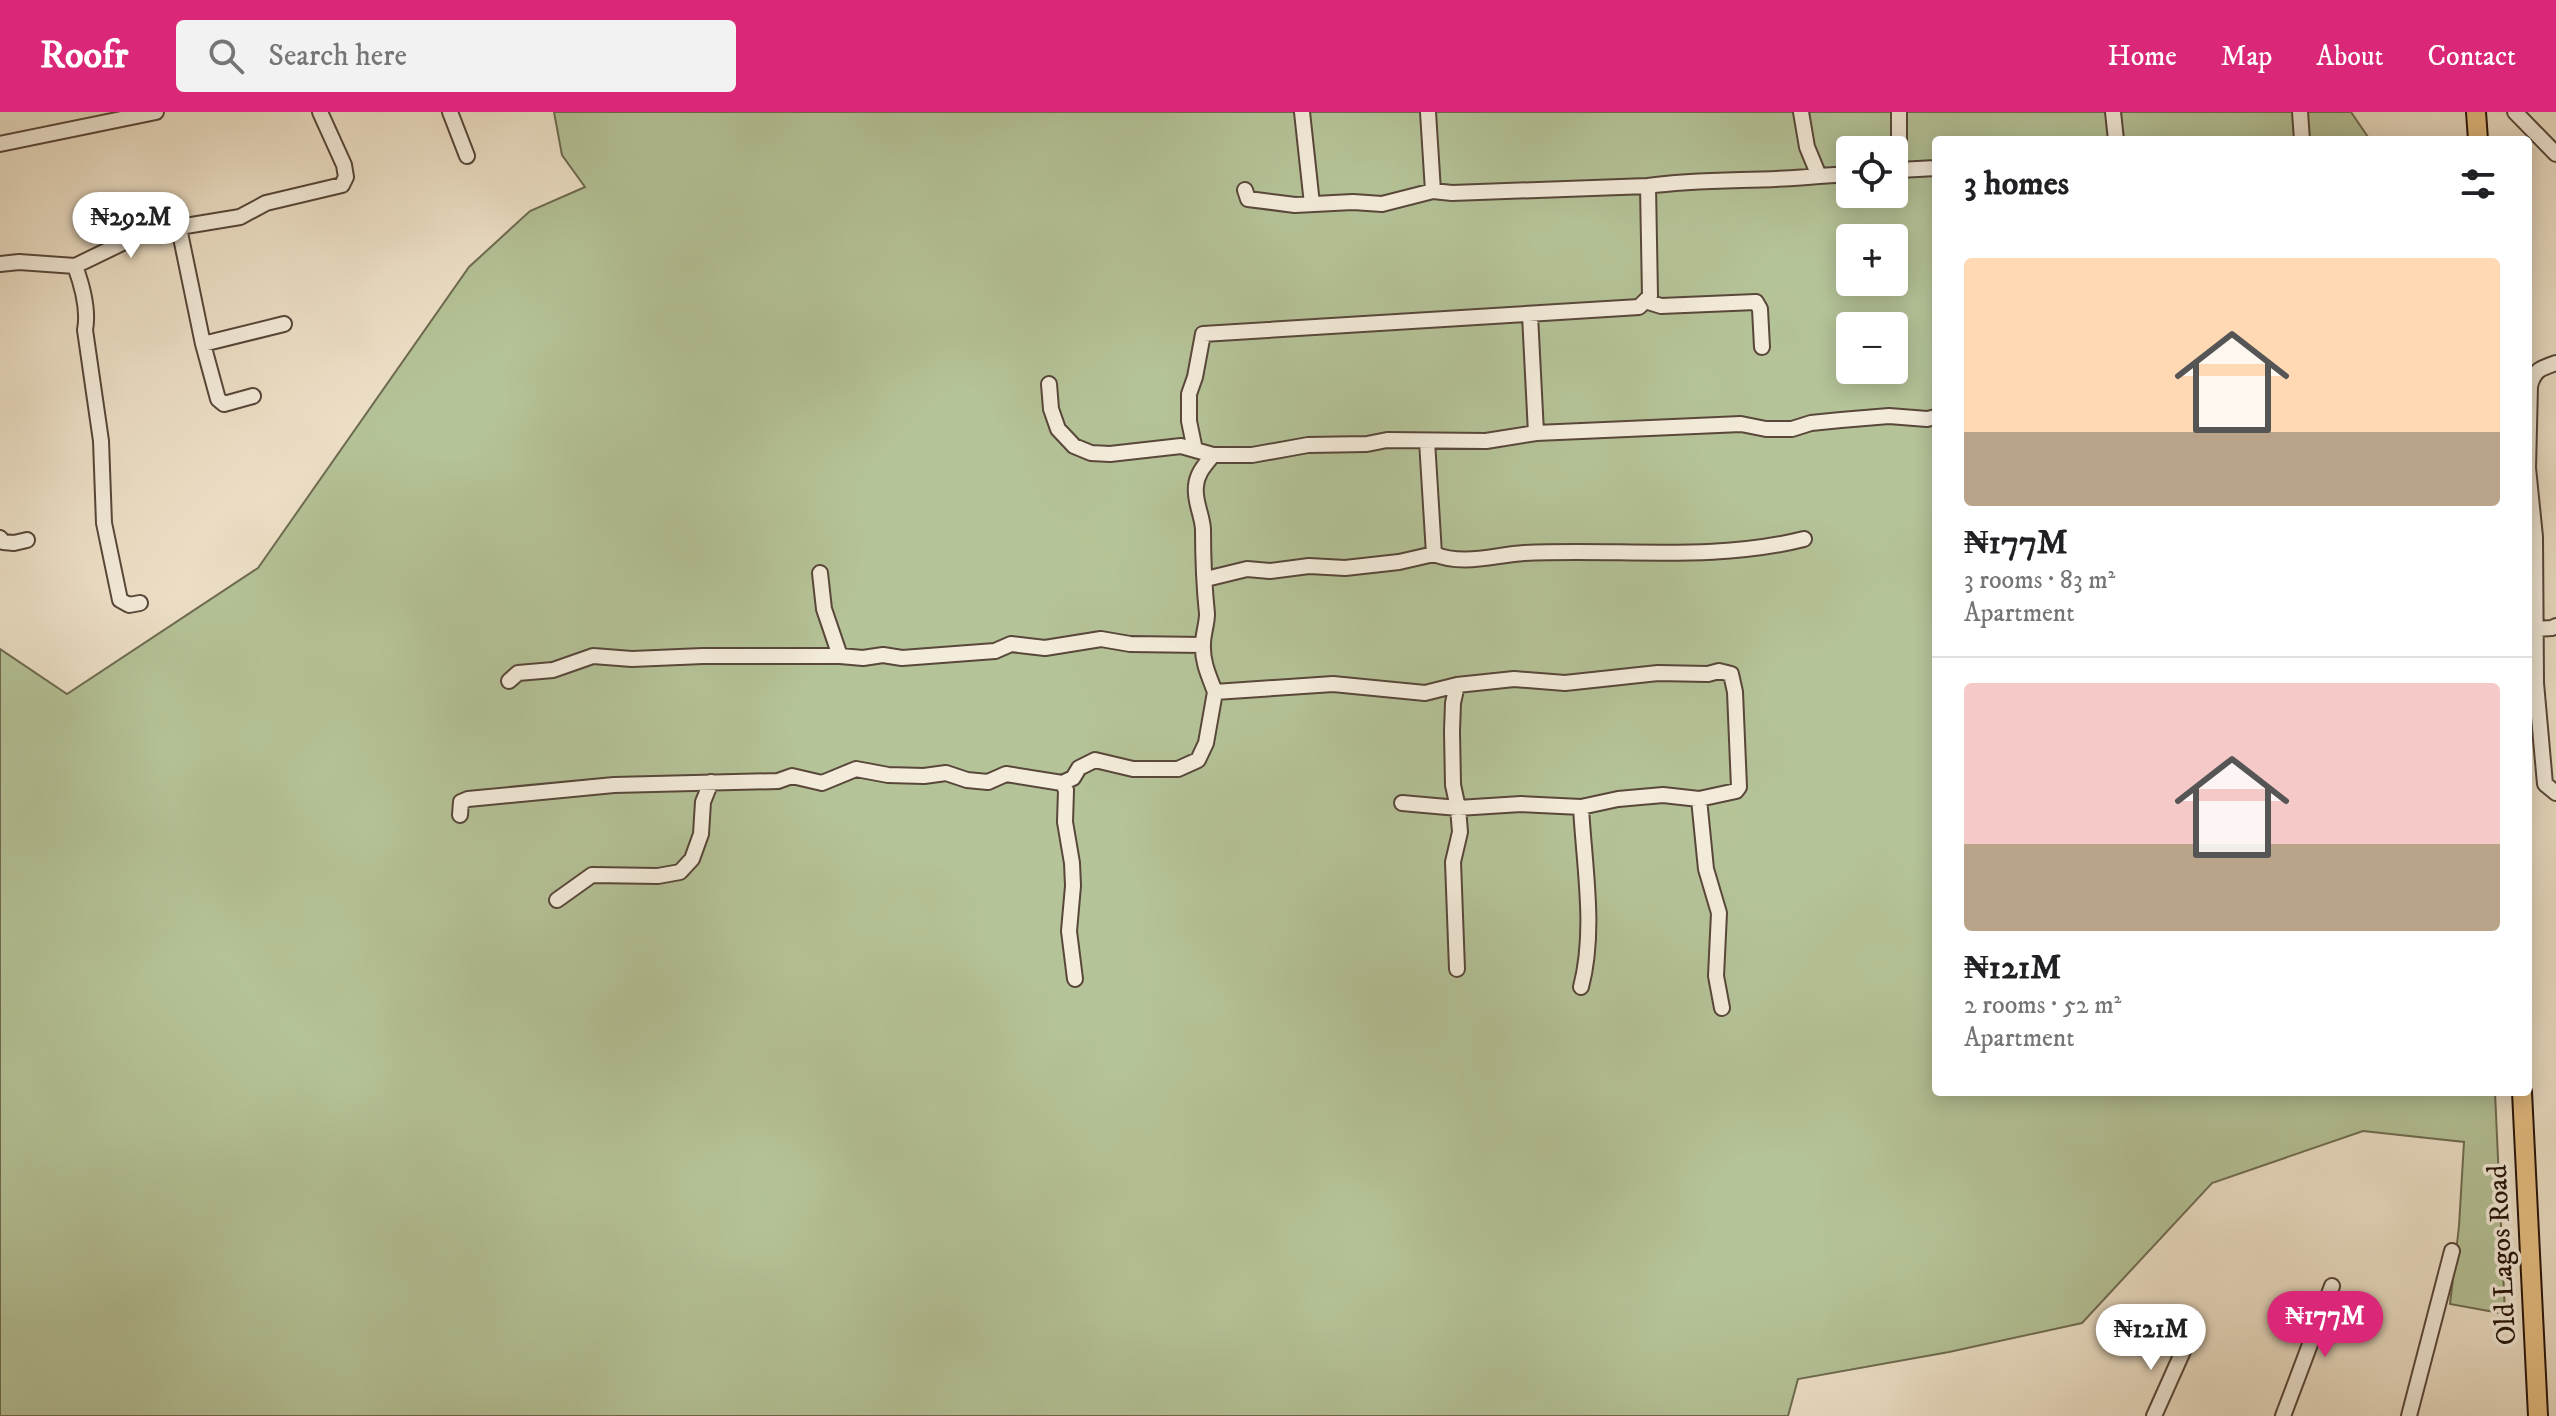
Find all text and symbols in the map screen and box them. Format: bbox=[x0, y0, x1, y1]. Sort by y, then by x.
search box bbox=[176, 20, 736, 92]
text: Roofr bbox=[40, 32, 128, 80]
icon: search bbox=[204, 34, 248, 78]
text: Search here bbox=[268, 38, 407, 75]
text: Home bbox=[2108, 39, 2177, 74]
text: Map bbox=[2221, 39, 2272, 74]
text: About bbox=[2316, 39, 2383, 74]
text: Contact bbox=[2427, 39, 2516, 74]
map controls bbox=[1836, 136, 1908, 384]
button: locate bbox=[1836, 136, 1908, 208]
icon: filters bbox=[2456, 162, 2500, 206]
text: 3 homes bbox=[1964, 163, 2069, 205]
pin: ₦292M bbox=[75, 192, 187, 260]
text: ₦292M bbox=[90, 201, 172, 234]
button: + bbox=[1836, 224, 1908, 296]
icon: home bbox=[2160, 310, 2304, 454]
button: − bbox=[1836, 312, 1908, 384]
text: ₦177M bbox=[1964, 522, 2068, 564]
text: 3 rooms · 83 m² bbox=[1964, 564, 2115, 597]
text: Apartment bbox=[1964, 597, 2075, 630]
icon: home bbox=[2160, 735, 2304, 879]
text: ₦121M bbox=[1964, 947, 2061, 989]
text: 2 rooms · 52 m² bbox=[1964, 989, 2121, 1022]
text: Apartment bbox=[1964, 1022, 2075, 1055]
street label: Old Lagos Road bbox=[2480, 1164, 2524, 1346]
pin: ₦177M bbox=[2269, 1291, 2381, 1359]
text: ₦177M bbox=[2285, 1300, 2365, 1333]
pin: ₦121M bbox=[2095, 1304, 2207, 1372]
text: ₦121M bbox=[2114, 1313, 2188, 1346]

